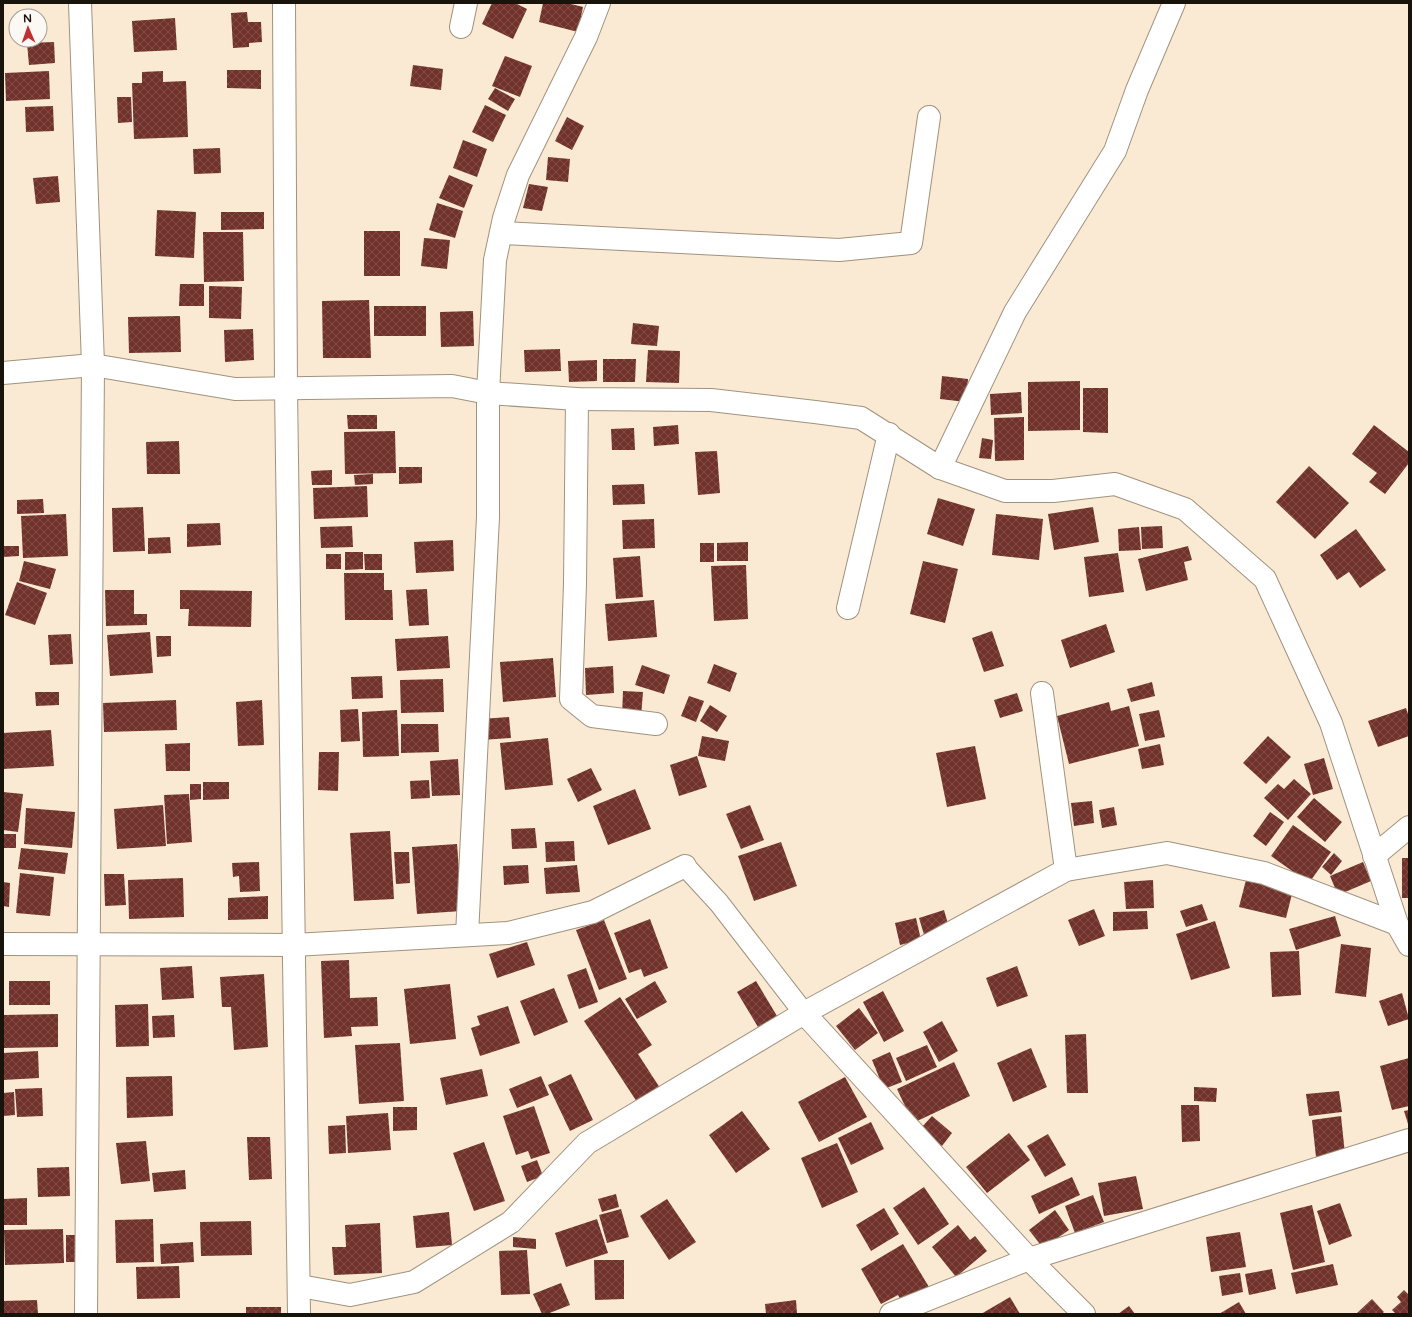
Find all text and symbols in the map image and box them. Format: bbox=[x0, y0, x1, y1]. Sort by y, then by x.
north arrow bbox=[8, 8, 48, 48]
text: N bbox=[23, 12, 32, 25]

